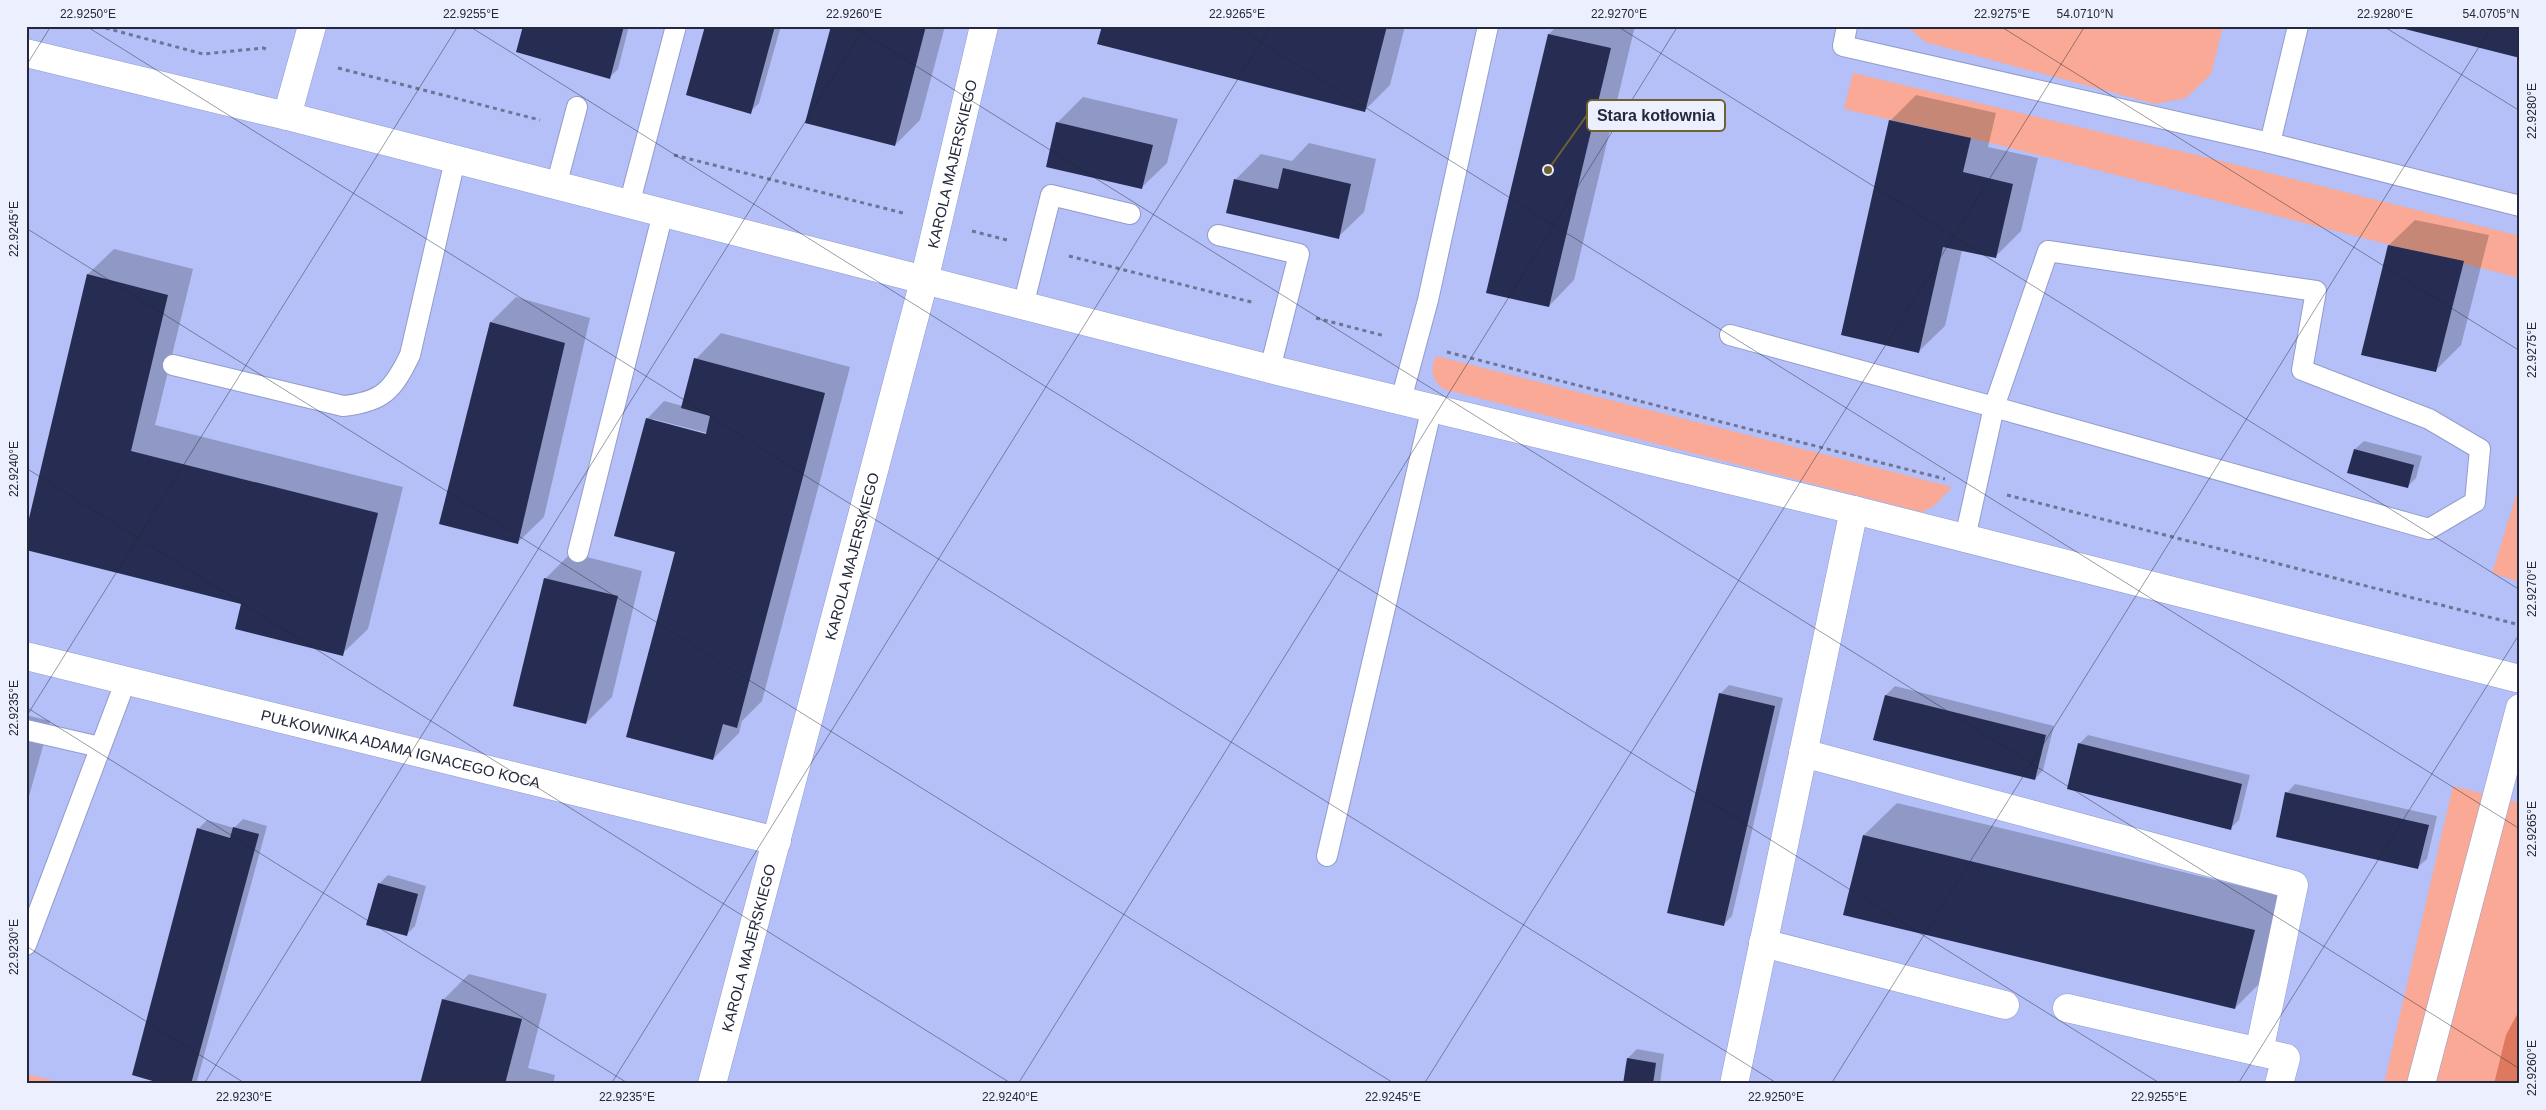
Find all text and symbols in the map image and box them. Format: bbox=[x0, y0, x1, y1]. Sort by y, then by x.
text: 22.9250°E bbox=[60, 7, 116, 21]
text: 22.9255°E bbox=[443, 7, 499, 21]
text: 22.9260°E bbox=[826, 7, 882, 21]
text: 22.9265°E bbox=[1209, 7, 1265, 21]
text: 22.9270°E bbox=[1591, 7, 1647, 21]
text: 22.9275°E bbox=[1974, 7, 2030, 21]
text: 54.0710°N bbox=[2057, 7, 2113, 21]
text: 22.9280°E bbox=[2357, 7, 2413, 21]
text: 54.0705°N bbox=[2463, 7, 2519, 21]
street label: KAROLA MAJERSKIEGO bbox=[924, 78, 980, 250]
text: 22.9280°E bbox=[2525, 83, 2539, 139]
callout: Stara kotłownia bbox=[1587, 100, 1725, 131]
text: Stara kotłownia bbox=[1597, 107, 1715, 124]
text: 22.9245°E bbox=[7, 201, 21, 257]
text: 22.9275°E bbox=[2525, 322, 2539, 378]
text: 22.9240°E bbox=[7, 441, 21, 497]
street label: KAROLA MAJERSKIEGO bbox=[821, 470, 882, 642]
text: 22.9270°E bbox=[2525, 561, 2539, 617]
text: 22.9235°E bbox=[7, 680, 21, 736]
street label: PUŁKOWNIKA ADAMA IGNACEGO KOCA bbox=[259, 706, 542, 791]
text: 22.9265°E bbox=[2525, 801, 2539, 857]
street label: KAROLA MAJERSKIEGO bbox=[718, 862, 778, 1033]
text: 22.9230°E bbox=[7, 919, 21, 975]
text: 22.9260°E bbox=[2525, 1040, 2539, 1096]
text: 22.9230°E bbox=[216, 1090, 272, 1104]
text: 22.9235°E bbox=[599, 1090, 655, 1104]
text: 22.9240°E bbox=[982, 1090, 1038, 1104]
text: 22.9245°E bbox=[1365, 1090, 1421, 1104]
text: 22.9250°E bbox=[1748, 1090, 1804, 1104]
text: 22.9255°E bbox=[2131, 1090, 2187, 1104]

